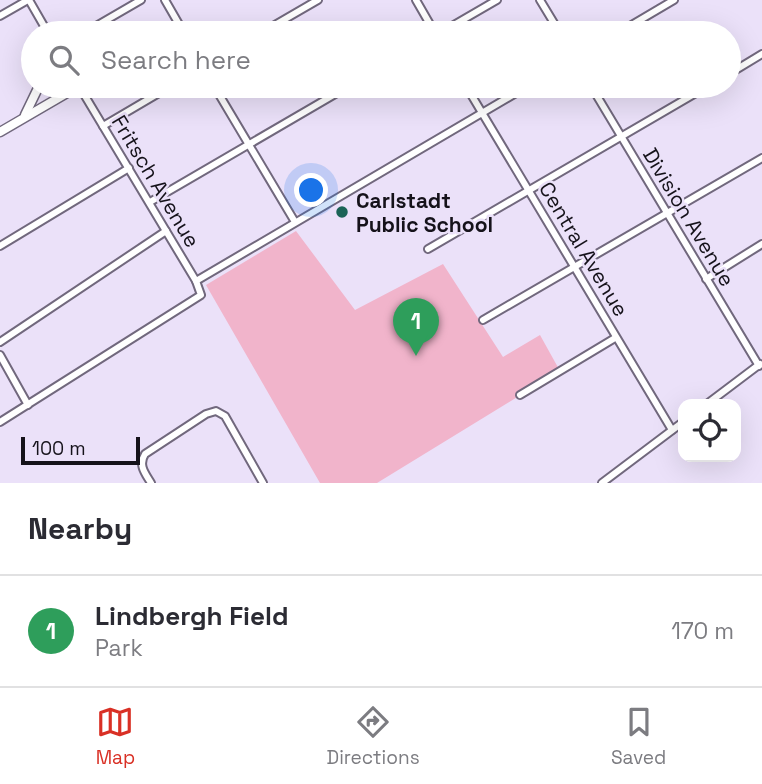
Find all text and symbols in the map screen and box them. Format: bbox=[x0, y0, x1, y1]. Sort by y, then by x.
search box bbox=[21, 21, 741, 98]
icon: search bbox=[45, 41, 83, 79]
text: Search here bbox=[101, 43, 251, 77]
street label: Fritsch Avenue bbox=[106, 110, 206, 252]
street label: Division Avenue bbox=[637, 143, 741, 291]
your location bbox=[294, 173, 328, 207]
street label: Central Avenue bbox=[533, 177, 635, 321]
place label: Carlstadt Public School bbox=[356, 187, 493, 238]
marker: Carlstadt Public School bbox=[334, 204, 350, 220]
pin: 1 bbox=[393, 298, 439, 356]
map controls bbox=[678, 399, 741, 462]
button: locate bbox=[678, 399, 741, 462]
scale bar bbox=[21, 434, 140, 466]
text: 100 m bbox=[32, 436, 86, 461]
text: Nearby bbox=[28, 509, 132, 548]
text: Lindbergh Field bbox=[95, 599, 289, 633]
text: 1 bbox=[46, 616, 56, 646]
text: 170 m bbox=[671, 616, 734, 646]
text: Park bbox=[95, 633, 143, 663]
tab: Map bbox=[96, 703, 135, 770]
tab: Directions bbox=[327, 703, 420, 770]
tab: Saved bbox=[611, 703, 666, 770]

